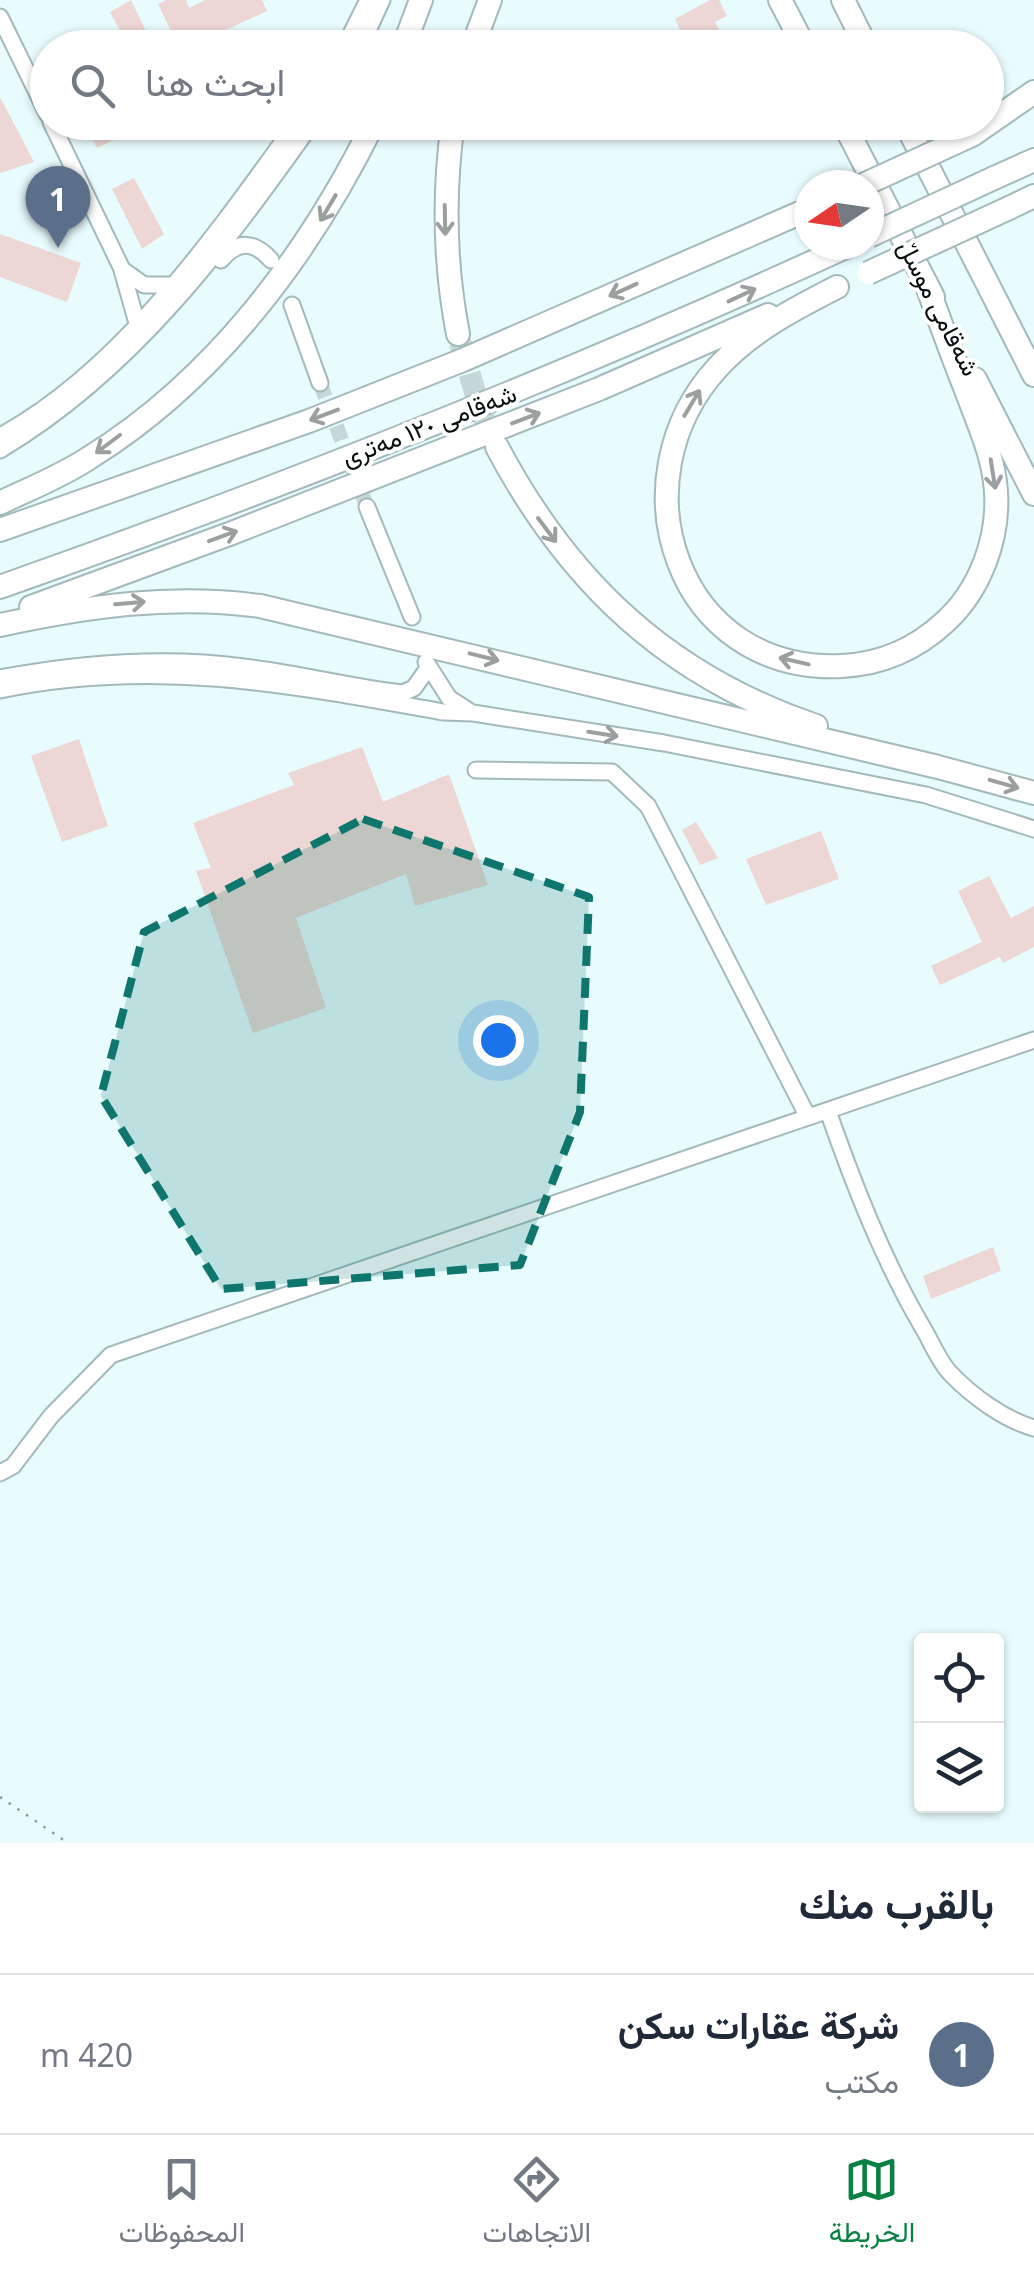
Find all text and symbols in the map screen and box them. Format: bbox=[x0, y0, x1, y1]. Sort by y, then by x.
search box bbox=[30, 30, 1004, 140]
text: ابحث هنا bbox=[145, 55, 285, 107]
icon: search bbox=[65, 58, 120, 113]
pin: 1 bbox=[26, 166, 90, 248]
north arrow bbox=[794, 170, 884, 260]
one-way arrow bbox=[318, 193, 338, 222]
one-way arrow bbox=[435, 203, 454, 235]
street label: شەقامی موسڵ bbox=[891, 234, 989, 381]
one-way arrow bbox=[608, 282, 639, 300]
one-way arrow bbox=[726, 284, 756, 303]
street label: شەقامی ١٢٠ مەتری bbox=[336, 375, 521, 473]
one-way arrow bbox=[682, 389, 702, 418]
one-way arrow bbox=[309, 408, 339, 426]
one-way arrow bbox=[509, 408, 540, 426]
one-way arrow bbox=[95, 434, 122, 455]
one-way arrow bbox=[984, 457, 1003, 490]
one-way arrow bbox=[536, 516, 557, 543]
one-way arrow bbox=[206, 526, 237, 544]
one-way arrow bbox=[114, 593, 146, 612]
one-way arrow bbox=[467, 649, 499, 667]
one-way arrow bbox=[779, 651, 811, 669]
one-way arrow bbox=[587, 725, 619, 743]
one-way arrow bbox=[987, 776, 1019, 795]
your location bbox=[473, 1015, 524, 1066]
map controls bbox=[914, 1633, 1004, 1813]
button: locate bbox=[914, 1633, 1004, 1723]
button: layers bbox=[914, 1723, 1004, 1813]
text: بالقرب منك bbox=[799, 1874, 994, 1931]
text: شركة عقارات سكن bbox=[618, 1998, 899, 2050]
text: 420 m bbox=[40, 2033, 133, 2076]
text: 1 bbox=[952, 2033, 971, 2076]
text: مكتب bbox=[824, 2059, 899, 2102]
tab: المحفوظات bbox=[119, 2152, 245, 2257]
tab: الاتجاهات bbox=[482, 2152, 591, 2257]
tab: الخريطة bbox=[829, 2152, 915, 2257]

